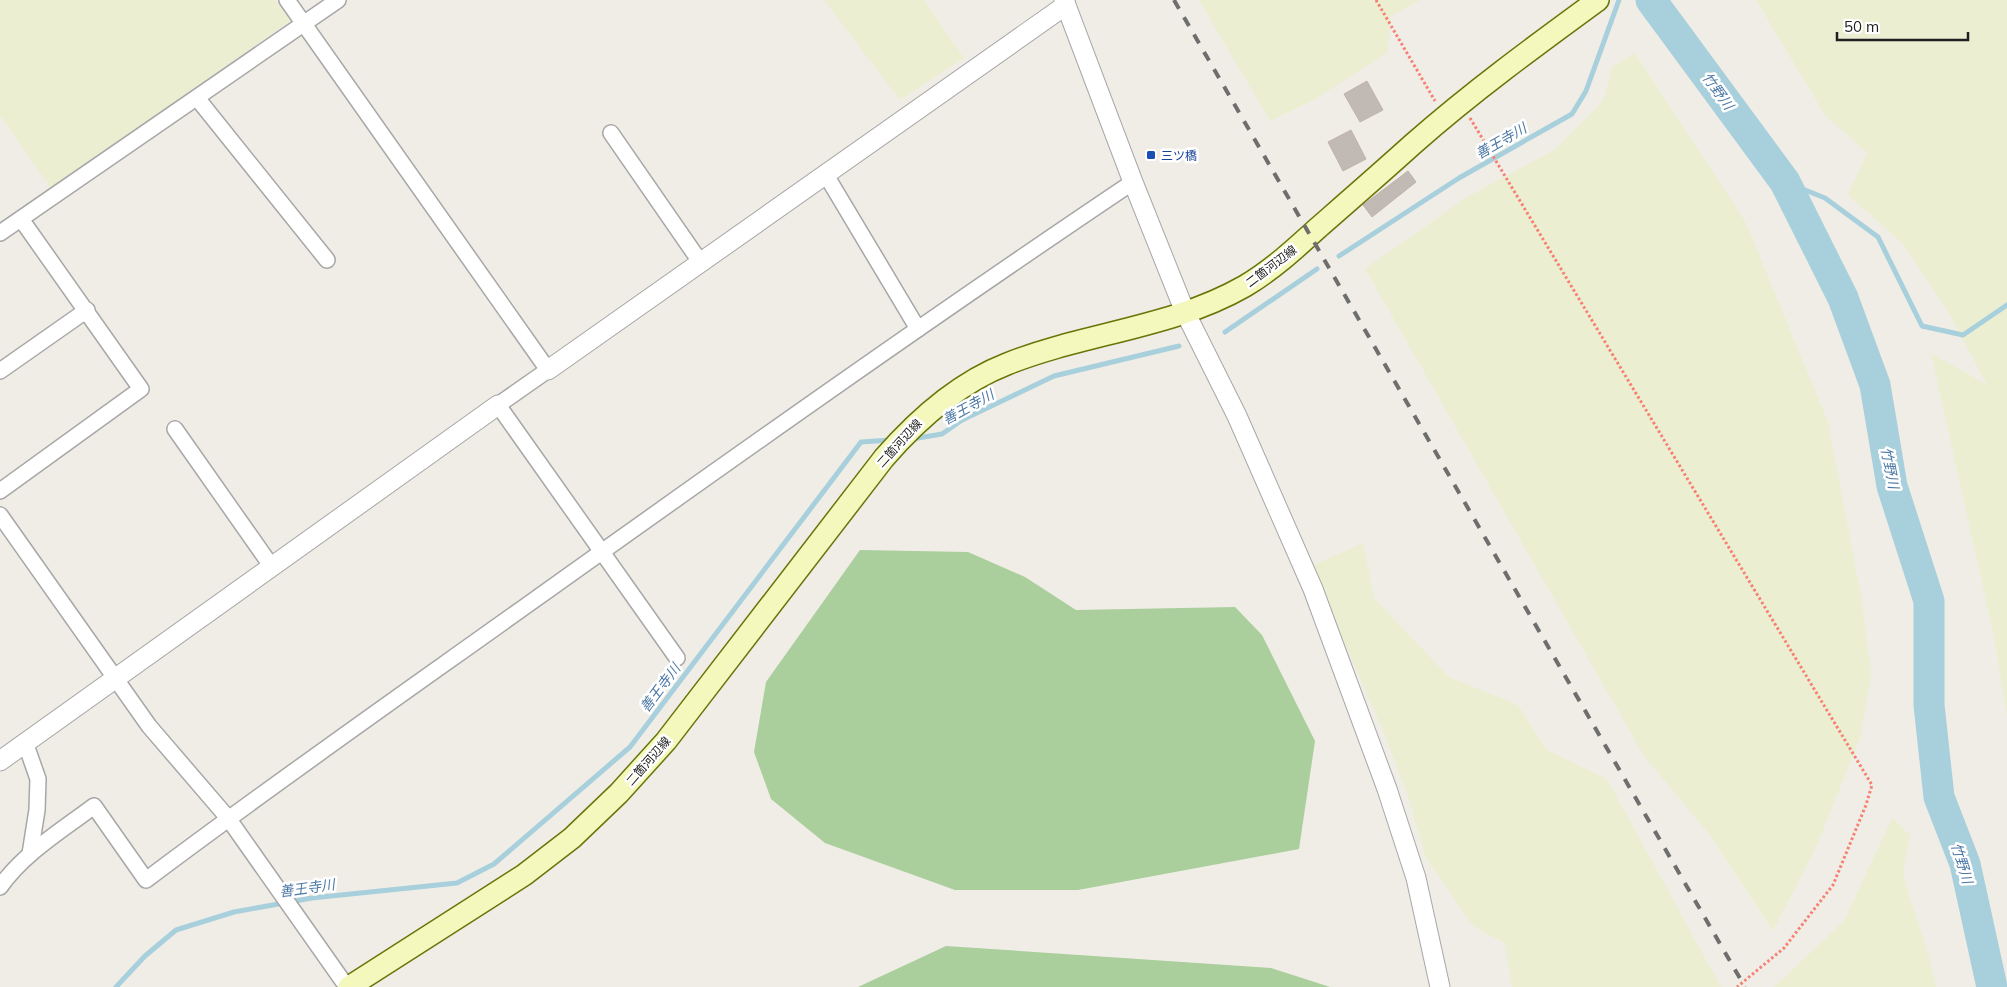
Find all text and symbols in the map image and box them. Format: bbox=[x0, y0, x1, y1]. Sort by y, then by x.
scale bar bbox=[1837, 10, 1968, 42]
text: 50 m bbox=[1844, 17, 1879, 36]
water label: 竹野川 bbox=[1698, 69, 1739, 115]
water label: 善王寺川 bbox=[1472, 118, 1531, 163]
place label: 三ツ橋 bbox=[1161, 148, 1197, 163]
marker: 三ツ橋 bbox=[1145, 149, 1157, 161]
street label: 二箇河辺線 bbox=[1243, 242, 1299, 290]
water label: 善王寺川 bbox=[939, 385, 999, 428]
street label: 二箇河辺線 bbox=[873, 416, 925, 470]
water label: 竹野川 bbox=[1877, 446, 1903, 492]
water label: 善王寺川 bbox=[636, 659, 685, 716]
street label: 二箇河辺線 bbox=[623, 733, 673, 789]
water label: 竹野川 bbox=[1947, 840, 1977, 888]
water label: 善王寺川 bbox=[278, 875, 338, 901]

